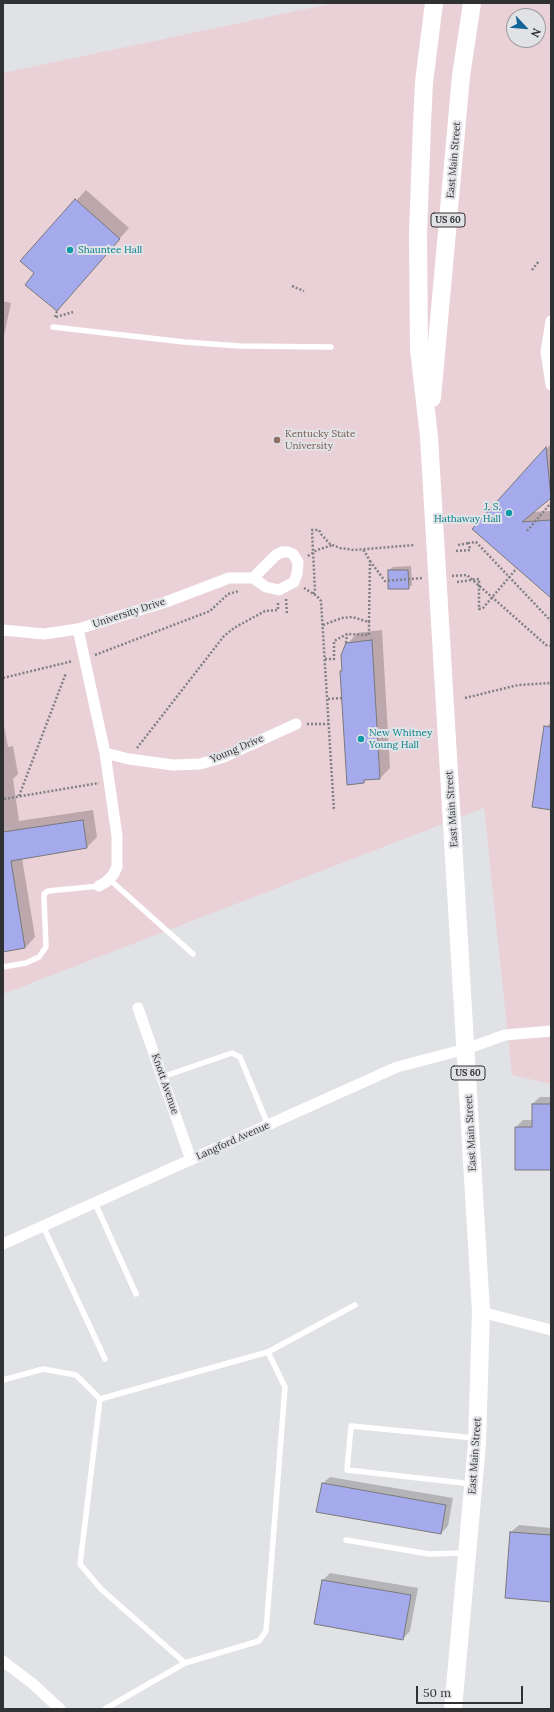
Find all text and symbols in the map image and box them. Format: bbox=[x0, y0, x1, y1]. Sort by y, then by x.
north arrow bbox=[506, 8, 546, 48]
text: N bbox=[528, 26, 544, 40]
street label: East Main Street bbox=[445, 121, 463, 199]
road number: US 60 bbox=[431, 213, 465, 227]
place label: Shauntee Hall bbox=[78, 244, 142, 256]
marker: Shauntee Hall bbox=[65, 245, 75, 255]
place label: Kentucky State University bbox=[285, 428, 355, 452]
marker: Kentucky State University bbox=[272, 435, 282, 445]
place label: J. S. Hathaway Hall bbox=[434, 501, 501, 524]
marker: J. S. Hathaway Hall bbox=[504, 508, 514, 518]
street label: University Drive bbox=[91, 596, 167, 630]
place label: New Whitney Young Hall bbox=[369, 727, 432, 750]
street label: Young Drive bbox=[209, 732, 265, 766]
marker: New Whitney Young Hall bbox=[356, 734, 366, 744]
street label: East Main Street bbox=[443, 770, 461, 848]
street label: Knott Avenue bbox=[149, 1052, 181, 1116]
road number: US 60 bbox=[451, 1066, 485, 1080]
street label: East Main Street bbox=[463, 1094, 479, 1172]
street label: Langford Avenue bbox=[194, 1119, 272, 1163]
street label: East Main Street bbox=[466, 1417, 484, 1495]
scale bar bbox=[418, 1678, 525, 1704]
text: 50 m bbox=[423, 1685, 451, 1700]

